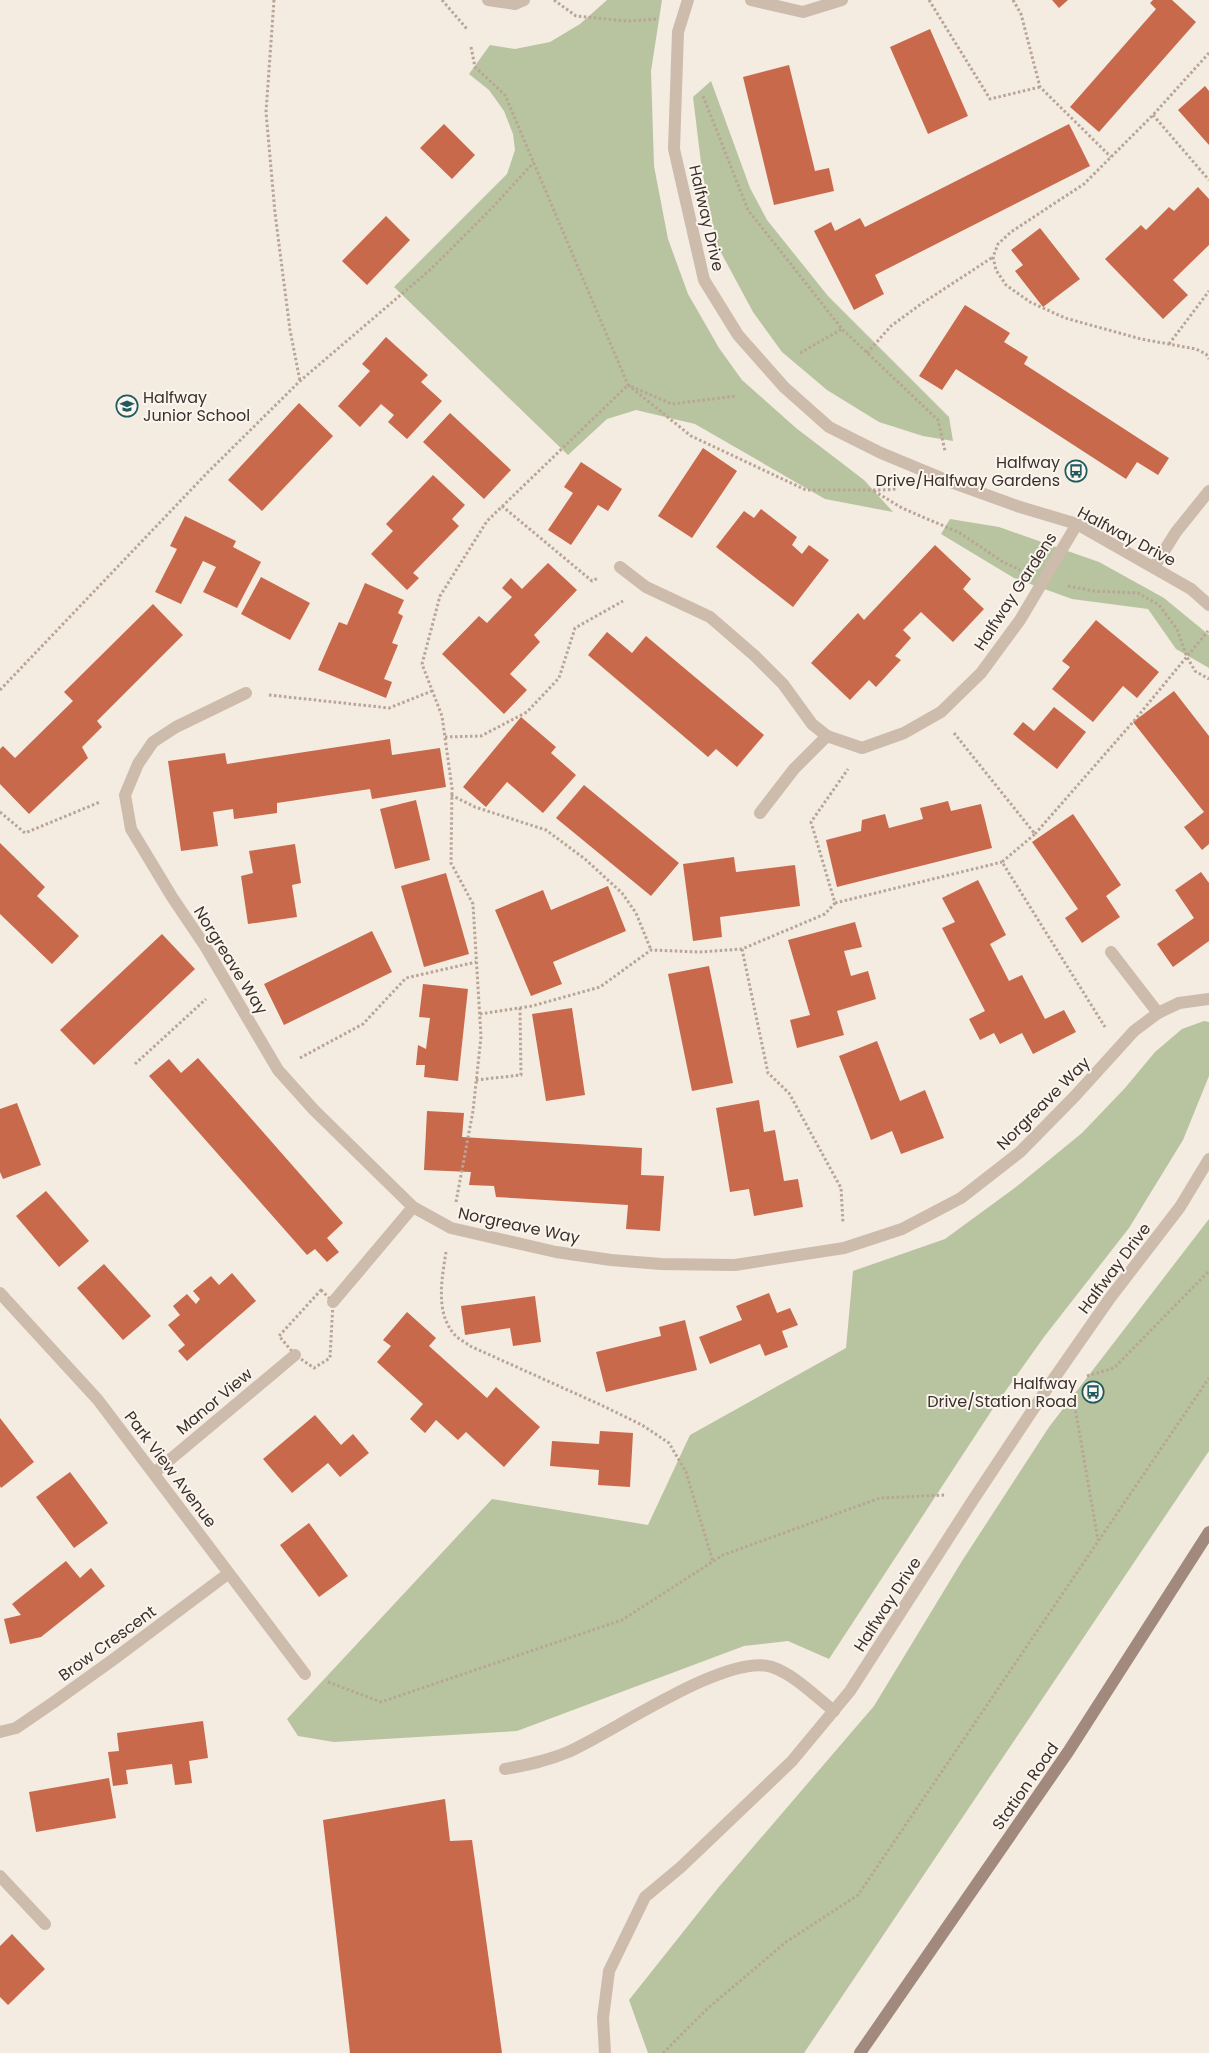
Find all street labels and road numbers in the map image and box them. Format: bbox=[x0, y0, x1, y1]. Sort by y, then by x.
street label: Halfway Drive bbox=[683, 163, 730, 274]
street label: Halfway Drive bbox=[1074, 501, 1180, 572]
street label: Halfway Gardens bbox=[969, 528, 1062, 655]
street label: Norgreave Way bbox=[188, 902, 273, 1019]
street label: Norgreave Way bbox=[992, 1052, 1095, 1155]
street label: Norgreave Way bbox=[456, 1201, 582, 1250]
street label: Halfway Drive bbox=[1073, 1218, 1156, 1319]
street label: Manor View bbox=[171, 1363, 257, 1440]
street label: Park View Avenue bbox=[119, 1406, 222, 1532]
street label: Halfway Drive bbox=[848, 1552, 927, 1656]
street label: Brow Crescent bbox=[54, 1600, 161, 1687]
street label: Station Road bbox=[987, 1738, 1064, 1835]

